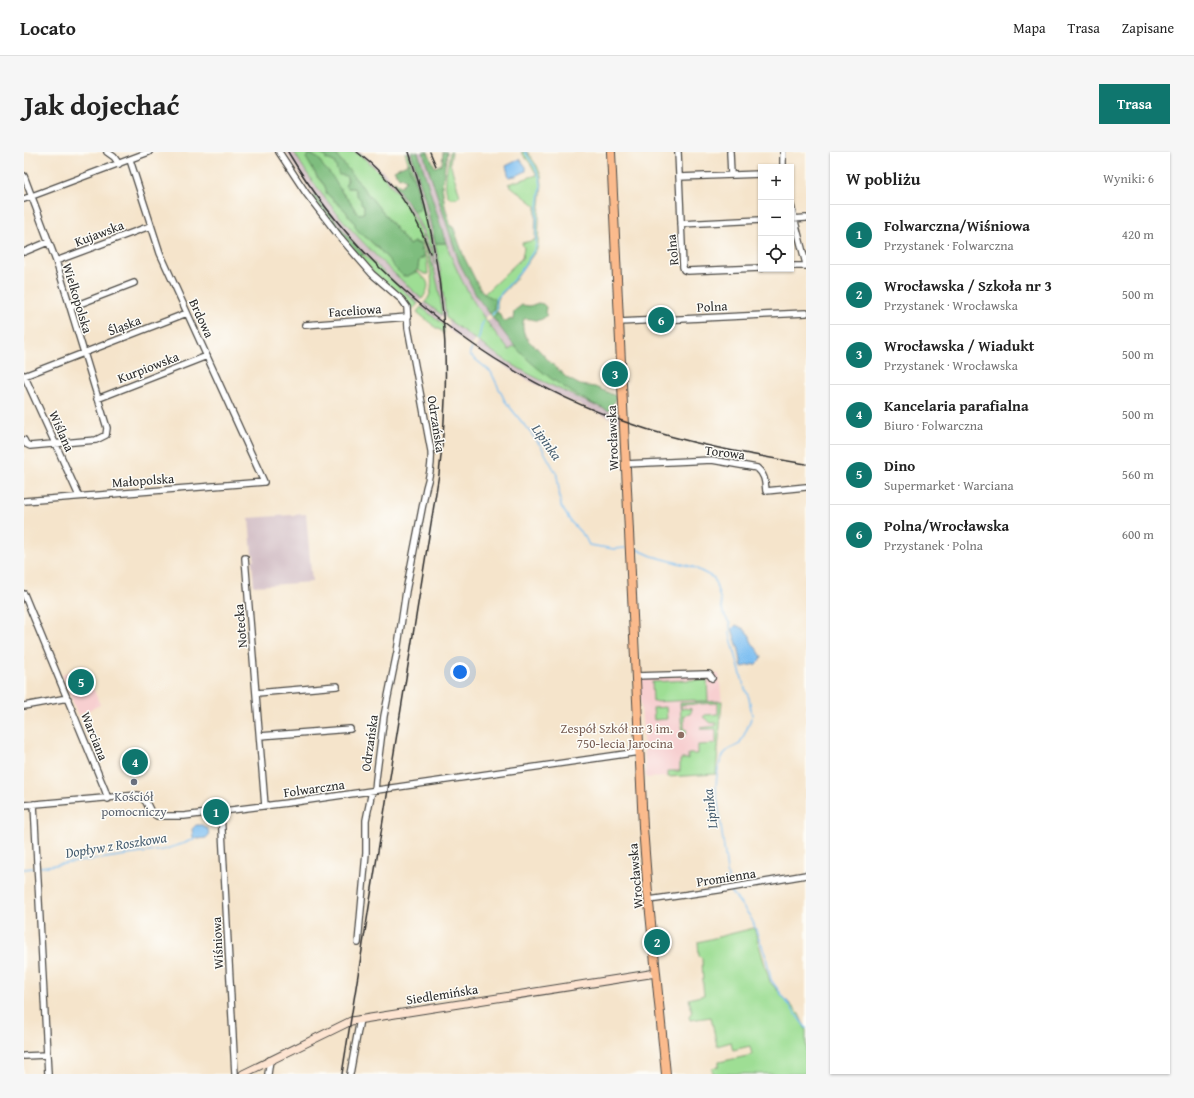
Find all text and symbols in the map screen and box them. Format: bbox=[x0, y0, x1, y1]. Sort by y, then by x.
text: Locato bbox=[20, 14, 76, 42]
text: Mapa bbox=[1013, 18, 1046, 38]
text: Trasa bbox=[1068, 18, 1100, 38]
text: Zapisane bbox=[1122, 18, 1174, 38]
text: Jak dojechać bbox=[24, 84, 179, 125]
button: Trasa bbox=[1099, 84, 1170, 124]
map controls bbox=[758, 164, 794, 272]
button: + bbox=[758, 164, 794, 200]
text: W pobliżu bbox=[846, 166, 921, 191]
text: Wyniki: 6 bbox=[1103, 169, 1154, 188]
button: − bbox=[758, 200, 794, 236]
street label: Kujawska bbox=[72, 215, 127, 252]
text: Folwarczna/Wiśniowa bbox=[884, 215, 1030, 236]
text: 1 bbox=[856, 225, 862, 244]
text: 420 m bbox=[1122, 225, 1154, 244]
street label: Rolna bbox=[661, 233, 684, 266]
button: locate bbox=[758, 236, 794, 272]
text: Przystanek · Folwarczna bbox=[884, 236, 1014, 255]
street label: Wielkopolska bbox=[58, 261, 97, 336]
text: Wrocławska / Szkoła nr 3 bbox=[884, 275, 1052, 296]
text: 2 bbox=[856, 285, 862, 304]
text: 500 m bbox=[1122, 285, 1154, 304]
street label: Brdowa bbox=[184, 296, 219, 342]
street label: Polna bbox=[696, 296, 729, 317]
text: Przystanek · Wrocławska bbox=[884, 296, 1018, 315]
street label: Faceliowa bbox=[328, 299, 383, 322]
pin: 6 bbox=[648, 305, 674, 335]
street label: Śląska bbox=[105, 310, 144, 340]
text: Wrocławska / Wiadukt bbox=[884, 335, 1035, 356]
text: 3 bbox=[856, 345, 862, 364]
text: 500 m bbox=[1122, 345, 1154, 364]
street label: Kurpiowska bbox=[115, 347, 182, 388]
text: Przystanek · Wrocławska bbox=[884, 356, 1018, 375]
pin: 3 bbox=[602, 359, 628, 389]
street label: Odrzańska bbox=[423, 394, 450, 455]
text: Kancelaria parafialna bbox=[884, 395, 1029, 416]
street label: Wrocławska bbox=[602, 404, 623, 471]
text: 4 bbox=[856, 405, 862, 424]
text: 500 m bbox=[1122, 405, 1154, 424]
street label: Wiślana bbox=[44, 408, 79, 456]
text: Biuro · Folwarczna bbox=[884, 416, 983, 435]
water label: Lipinka bbox=[527, 419, 567, 465]
street label: Torowa bbox=[704, 441, 747, 464]
text: Dino bbox=[884, 455, 915, 476]
text: 5 bbox=[856, 465, 862, 484]
text: 560 m bbox=[1122, 465, 1154, 484]
street label: Małopolska bbox=[111, 469, 176, 492]
text: Supermarket · Warciana bbox=[884, 476, 1014, 495]
text: Polna/Wrocławska bbox=[884, 515, 1009, 536]
text: 6 bbox=[856, 525, 862, 544]
text: 600 m bbox=[1122, 525, 1154, 544]
text: Przystanek · Polna bbox=[884, 536, 983, 555]
street label: Notecka bbox=[229, 602, 252, 649]
your location bbox=[450, 662, 470, 682]
pin: 5 bbox=[68, 667, 94, 697]
street label: Warciana bbox=[76, 709, 113, 764]
street label: Odrzańska bbox=[356, 713, 383, 773]
place label: Zespół Szkół nr 3 im. 750-lecia Jarocina bbox=[561, 719, 674, 753]
marker: Zespół Szkół nr 3 im. 750-lecia Jarocina bbox=[676, 730, 686, 740]
pin: 4 bbox=[122, 747, 148, 777]
street label: Folwarczna bbox=[282, 775, 347, 802]
marker: Kościół pomocniczy bbox=[129, 777, 139, 787]
place label: Kościół pomocniczy bbox=[101, 787, 167, 821]
water label: Lipinka bbox=[698, 787, 723, 831]
pin: 1 bbox=[203, 797, 229, 827]
water label: Dopływ z Roszkowa bbox=[63, 827, 169, 863]
street label: Wrocławska bbox=[623, 842, 648, 909]
street label: Promienna bbox=[695, 863, 758, 892]
street label: Wiśniowa bbox=[207, 915, 228, 970]
pin: 2 bbox=[644, 927, 670, 957]
street label: Siedlemińska bbox=[405, 979, 480, 1010]

